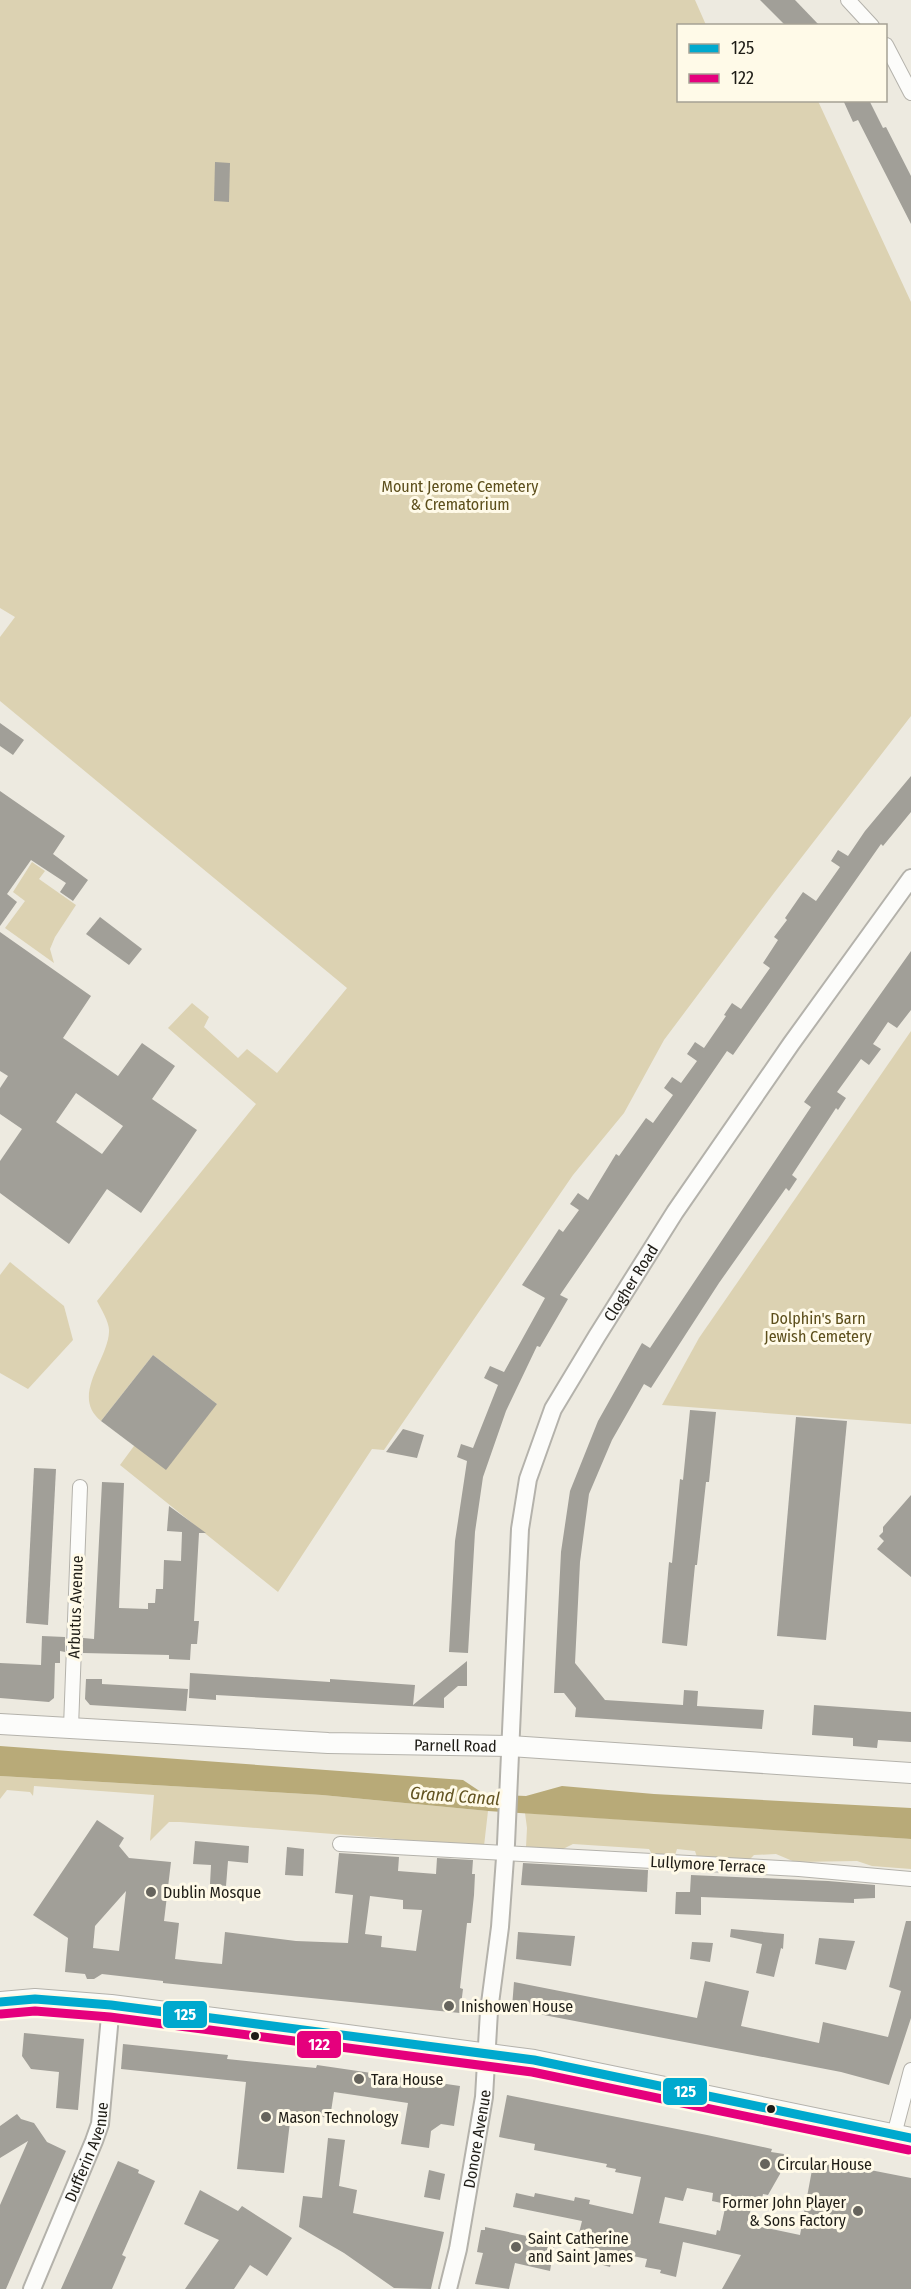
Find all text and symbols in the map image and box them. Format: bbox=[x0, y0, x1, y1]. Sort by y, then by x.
legend bbox=[677, 24, 887, 102]
text: 125 bbox=[731, 37, 754, 59]
text: 122 bbox=[731, 67, 754, 89]
park label: Mount Jerome Cemetery & Crematorium bbox=[382, 477, 539, 514]
street label: Clogher Road bbox=[600, 1241, 662, 1325]
park label: Dolphin's Barn Jewish Cemetery bbox=[764, 1309, 873, 1346]
street label: Arbutus Avenue bbox=[64, 1555, 87, 1659]
street label: Parnell Road bbox=[414, 1735, 497, 1756]
water label: Grand Canal bbox=[409, 1782, 501, 1810]
street label: Lullymore Terrace bbox=[650, 1852, 766, 1877]
place label: Dublin Mosque bbox=[163, 1883, 261, 1902]
marker: Dublin Mosque bbox=[144, 1885, 158, 1899]
place label: Inishowen House bbox=[461, 1997, 573, 2016]
marker: Inishowen House bbox=[442, 1999, 456, 2013]
line badge: 125 bbox=[162, 2000, 208, 2029]
text: 125 bbox=[174, 2005, 196, 2024]
unlabelled marker bbox=[249, 2030, 261, 2042]
line badge: 122 bbox=[296, 2030, 342, 2059]
text: 122 bbox=[308, 2035, 330, 2054]
place label: Tara House bbox=[371, 2070, 443, 2089]
marker: Tara House bbox=[352, 2072, 366, 2086]
line badge: 125 bbox=[662, 2077, 708, 2106]
text: 125 bbox=[674, 2082, 696, 2101]
street label: Donore Avenue bbox=[460, 2089, 494, 2190]
street label: Dufferin Avenue bbox=[61, 2101, 112, 2205]
unlabelled marker bbox=[765, 2103, 777, 2115]
place label: Mason Technology bbox=[278, 2108, 399, 2127]
marker: Mason Technology bbox=[259, 2110, 273, 2124]
place label: Circular House bbox=[777, 2155, 872, 2174]
marker: Circular House bbox=[758, 2157, 772, 2171]
place label: Former John Player & Sons Factory bbox=[722, 2193, 847, 2230]
marker: Former John Player & Sons Factory bbox=[851, 2204, 865, 2218]
place label: Saint Catherine and Saint James bbox=[528, 2229, 633, 2266]
marker: Saint Catherine and Saint James bbox=[509, 2240, 523, 2254]

